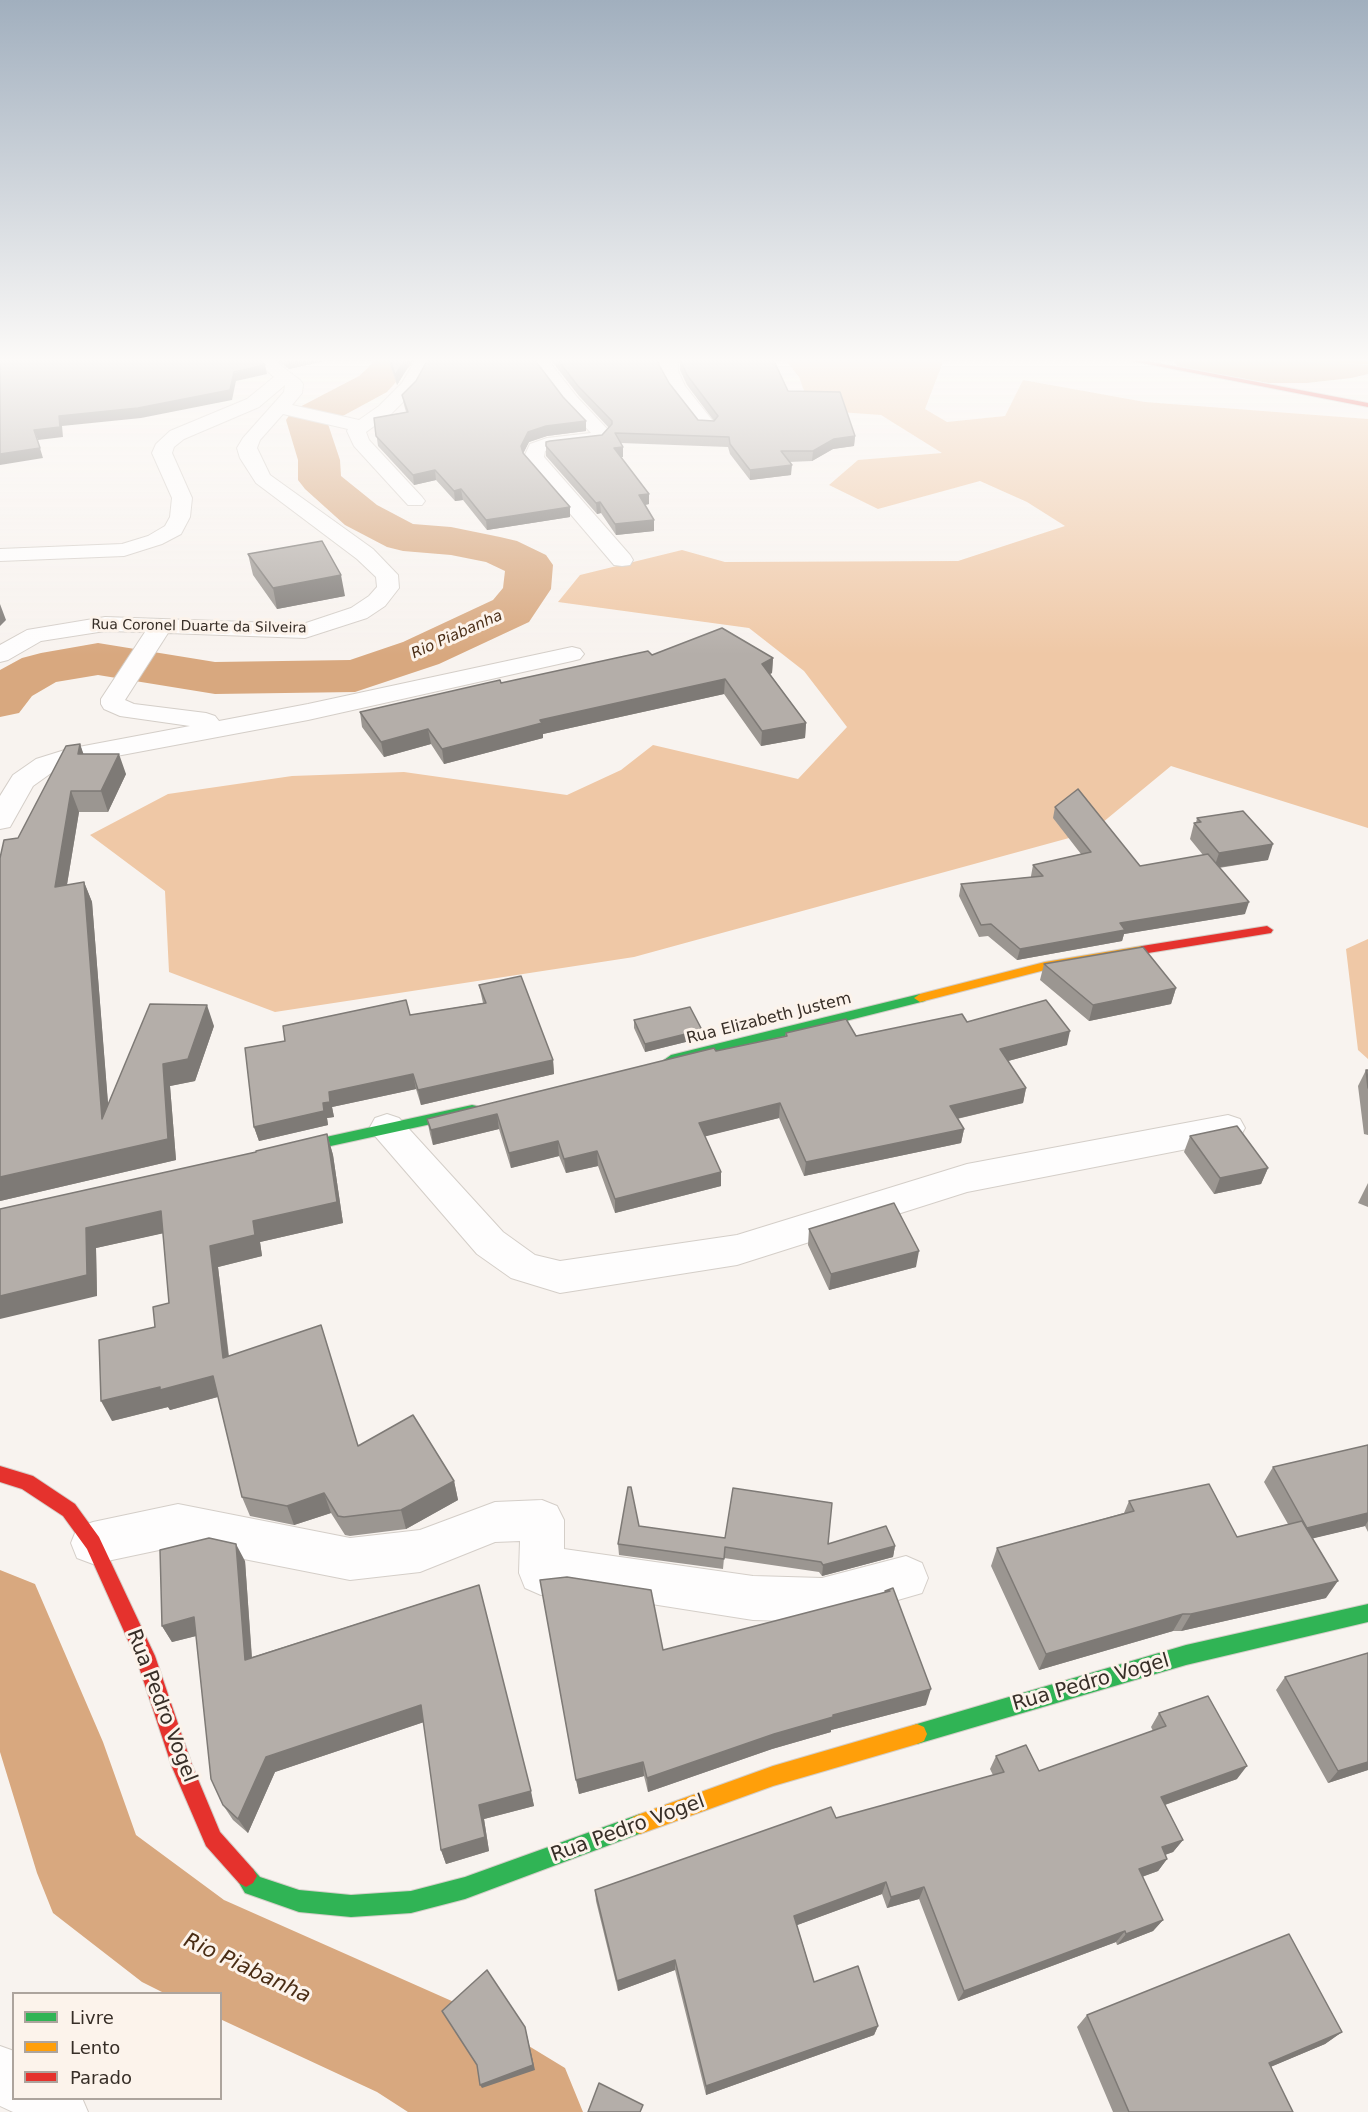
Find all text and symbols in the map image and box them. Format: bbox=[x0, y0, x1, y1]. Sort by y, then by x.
water label: Rio Piabanha bbox=[409, 607, 505, 663]
street label: Rua Coronel Duarte da Silveira bbox=[91, 617, 307, 637]
street label: Rua Elizabeth Justem bbox=[685, 989, 853, 1049]
street label: Rua Pedro Vogel bbox=[121, 1626, 201, 1786]
street label: Rua Pedro Vogel bbox=[1010, 1649, 1172, 1717]
street label: Rua Pedro Vogel bbox=[548, 1790, 708, 1868]
water label: Rio Piabanha bbox=[180, 1929, 314, 2009]
legend bbox=[12, 1992, 222, 2100]
text: Livre bbox=[70, 2007, 114, 2028]
text: Lento bbox=[70, 2037, 120, 2058]
text: Parado bbox=[70, 2067, 132, 2088]

